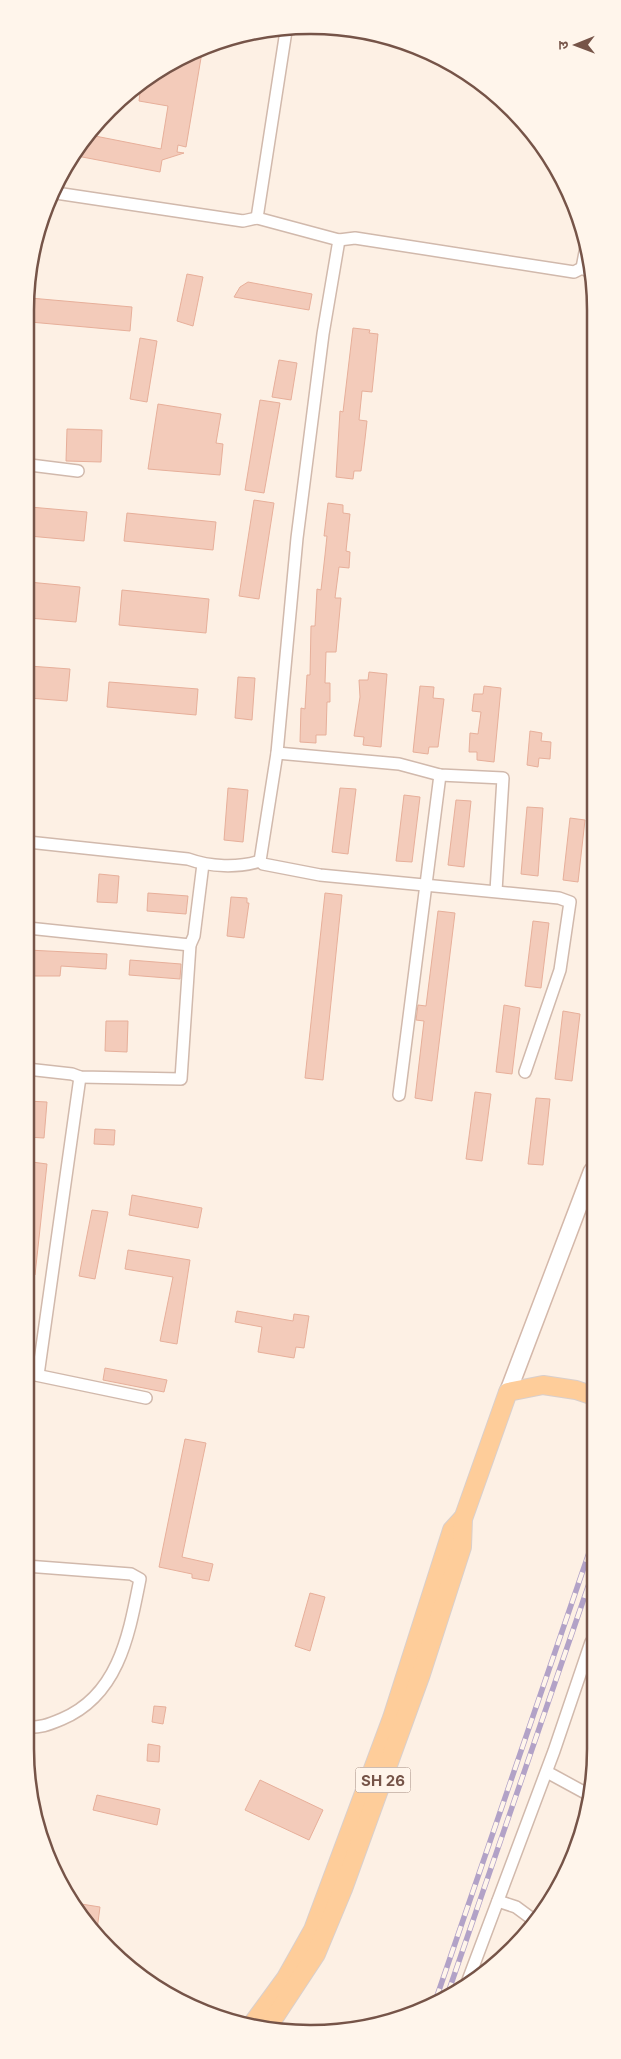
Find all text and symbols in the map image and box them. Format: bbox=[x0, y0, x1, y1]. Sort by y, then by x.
north arrow bbox=[551, 20, 601, 70]
text: उ bbox=[554, 40, 571, 49]
road number: SH 26 bbox=[356, 1768, 410, 1792]

